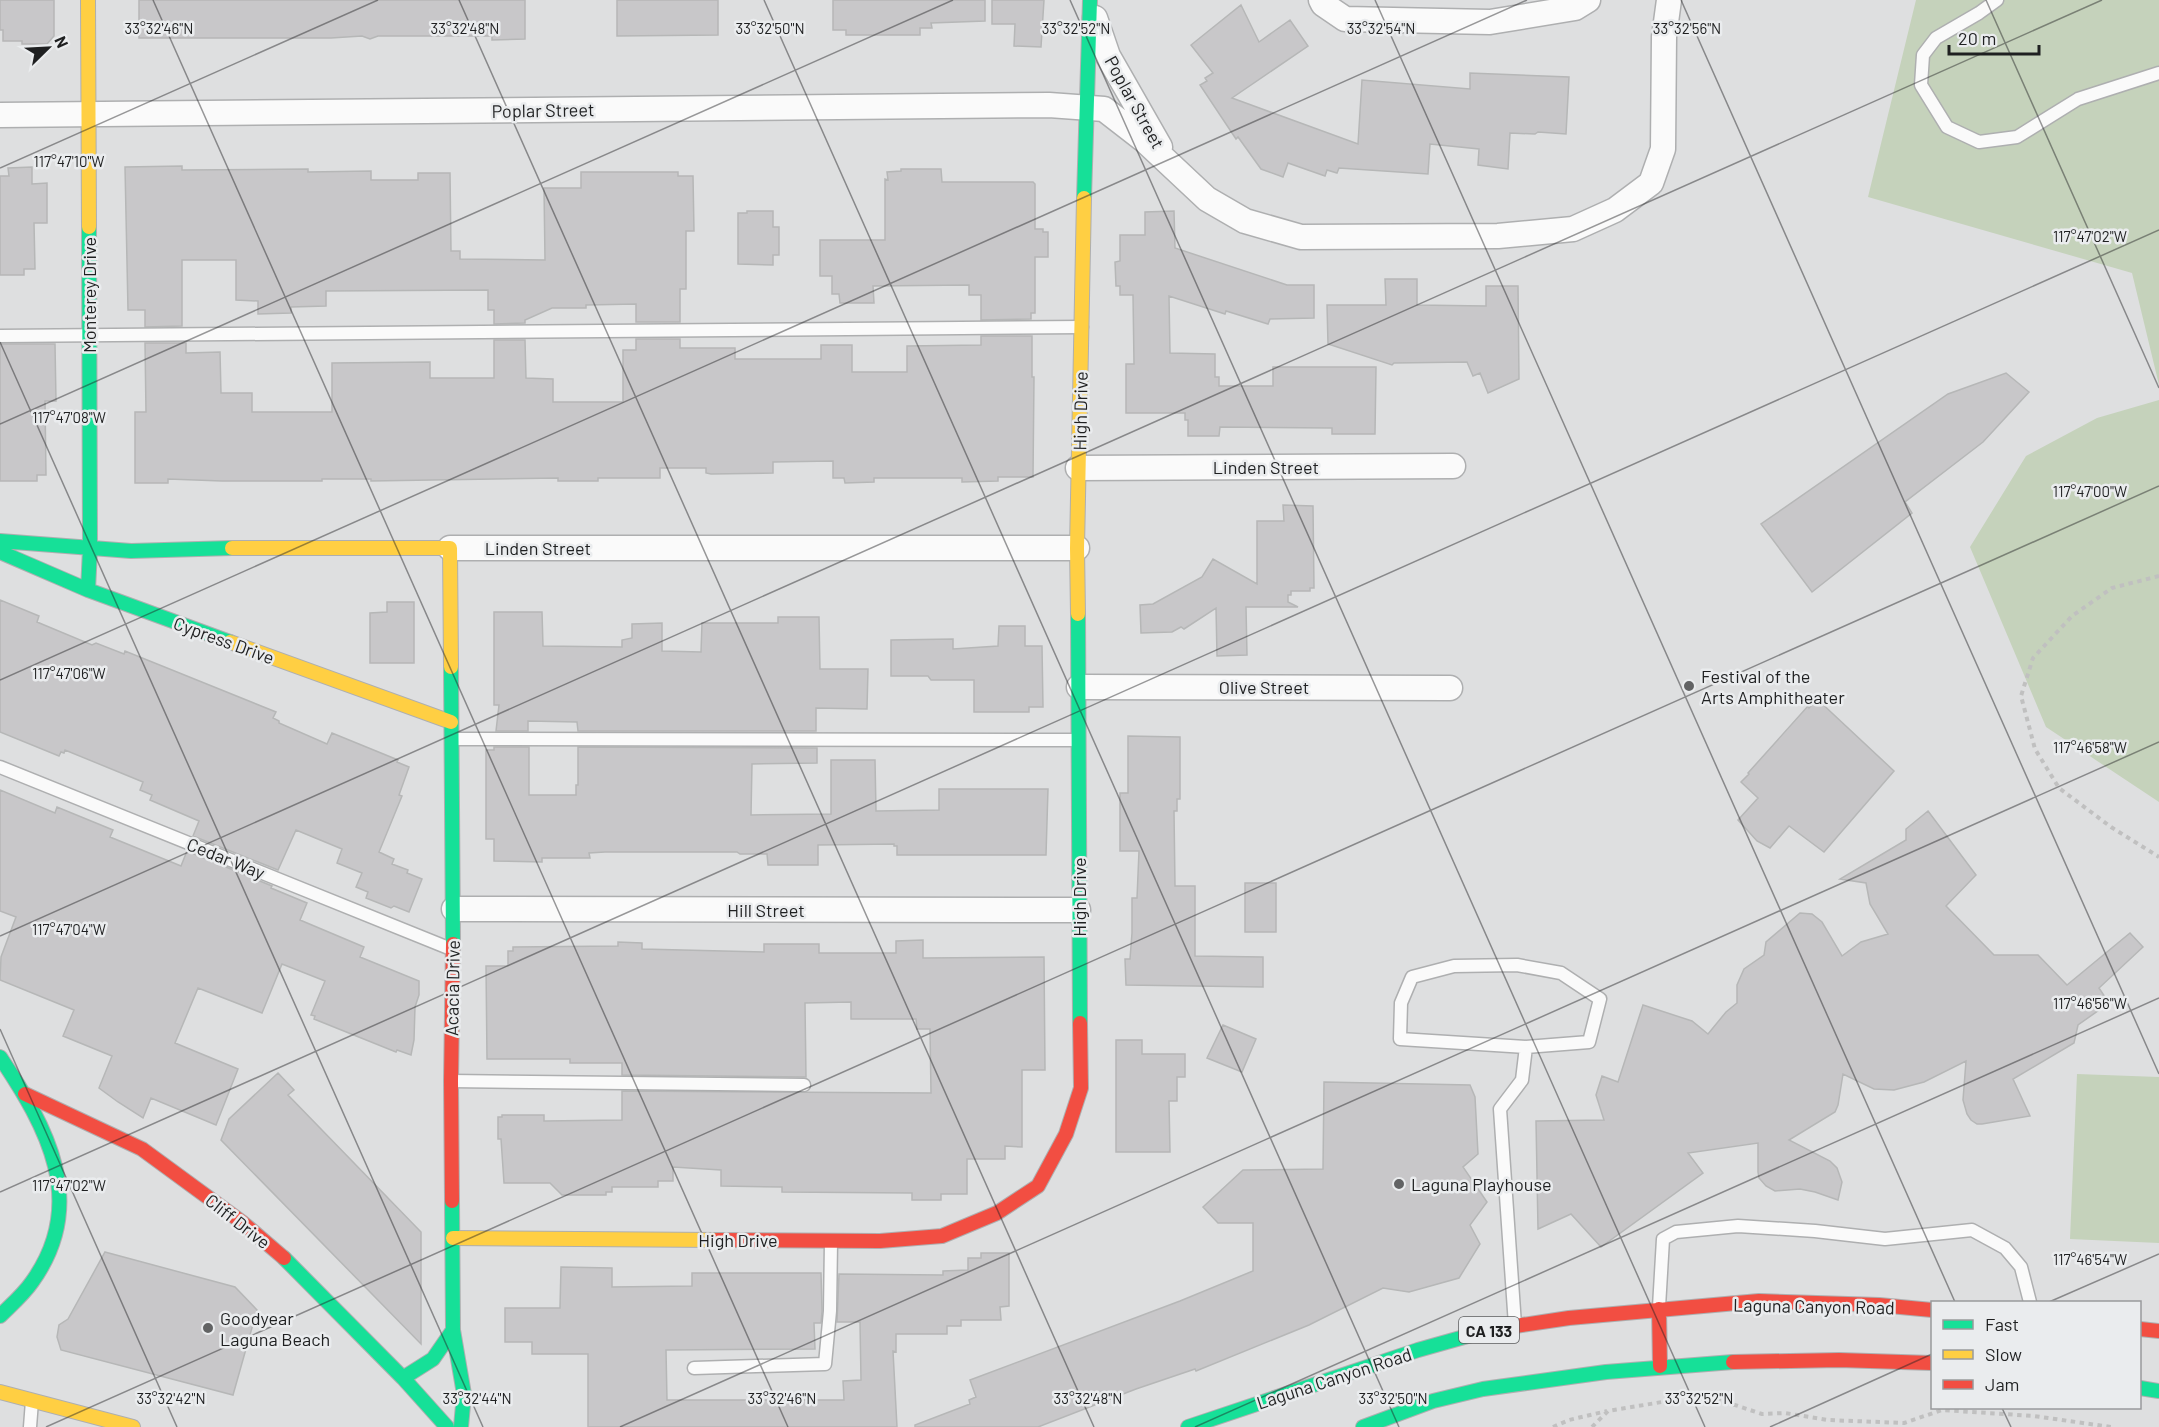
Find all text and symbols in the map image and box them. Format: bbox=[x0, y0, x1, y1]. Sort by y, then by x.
north arrow bbox=[18, 18, 78, 78]
scale bar bbox=[1949, 18, 2039, 56]
text: 33°32'46"N bbox=[125, 19, 193, 37]
text: 33°32'48"N bbox=[431, 19, 499, 37]
text: 33°32'50"N bbox=[735, 19, 805, 37]
text: 33°32'52"N bbox=[1042, 19, 1110, 37]
text: 33°32'54"N bbox=[1347, 19, 1415, 37]
text: 33°32'56"N bbox=[1653, 19, 1721, 37]
text: 20 m bbox=[1958, 27, 1996, 49]
text: N bbox=[51, 33, 73, 50]
street label: Poplar Street bbox=[1100, 52, 1170, 152]
street label: Poplar Street bbox=[491, 98, 595, 122]
text: 117°47'10"W bbox=[33, 152, 105, 170]
text: 117°47'02"W bbox=[2053, 227, 2127, 245]
street label: Monterey Drive bbox=[78, 237, 100, 353]
street label: High Drive bbox=[1068, 371, 1092, 451]
text: 117°47'08"W bbox=[32, 408, 106, 426]
street label: Linden Street bbox=[1213, 456, 1319, 478]
text: 117°47'00"W bbox=[2053, 482, 2127, 500]
street label: Linden Street bbox=[485, 537, 591, 559]
street label: Cypress Drive bbox=[171, 612, 277, 668]
text: 117°47'06"W bbox=[32, 664, 106, 682]
place label: Festival of the Arts Amphitheater bbox=[1701, 665, 1845, 708]
street label: Olive Street bbox=[1219, 676, 1309, 698]
marker: Festival of the Arts Amphitheater bbox=[1682, 679, 1696, 693]
text: 117°46'58"W bbox=[2053, 738, 2127, 756]
street label: Cedar Way bbox=[184, 832, 268, 884]
street label: High Drive bbox=[1068, 857, 1090, 937]
street label: Hill Street bbox=[727, 899, 805, 921]
text: 117°47'04"W bbox=[32, 920, 106, 938]
street label: Acacia Drive bbox=[440, 940, 464, 1036]
text: 117°46'56"W bbox=[2053, 994, 2127, 1012]
place label: Laguna Playhouse bbox=[1411, 1173, 1552, 1195]
text: 117°47'02"W bbox=[32, 1176, 106, 1194]
marker: Laguna Playhouse bbox=[1392, 1177, 1406, 1191]
street label: Cliff Drive bbox=[201, 1189, 275, 1253]
street label: High Drive bbox=[698, 1229, 778, 1251]
text: 117°46'54"W bbox=[2053, 1250, 2127, 1268]
street label: Laguna Canyon Road bbox=[1733, 1294, 1895, 1318]
legend bbox=[1931, 1301, 2141, 1409]
place label: Goodyear Laguna Beach bbox=[220, 1307, 330, 1350]
text: Fast bbox=[1985, 1313, 2019, 1335]
road number: CA 133 bbox=[1459, 1317, 1519, 1343]
marker: Goodyear Laguna Beach bbox=[201, 1321, 215, 1335]
street label: Laguna Canyon Road bbox=[1254, 1343, 1414, 1413]
text: Slow bbox=[1985, 1343, 2022, 1365]
text: Jam bbox=[1985, 1373, 2019, 1395]
text: 33°32'42"N bbox=[136, 1389, 206, 1407]
text: 33°32'44"N bbox=[442, 1389, 512, 1407]
text: 33°32'46"N bbox=[748, 1389, 816, 1407]
text: 33°32'48"N bbox=[1054, 1389, 1122, 1407]
text: 33°32'50"N bbox=[1358, 1389, 1428, 1407]
text: 33°32'52"N bbox=[1665, 1389, 1733, 1407]

